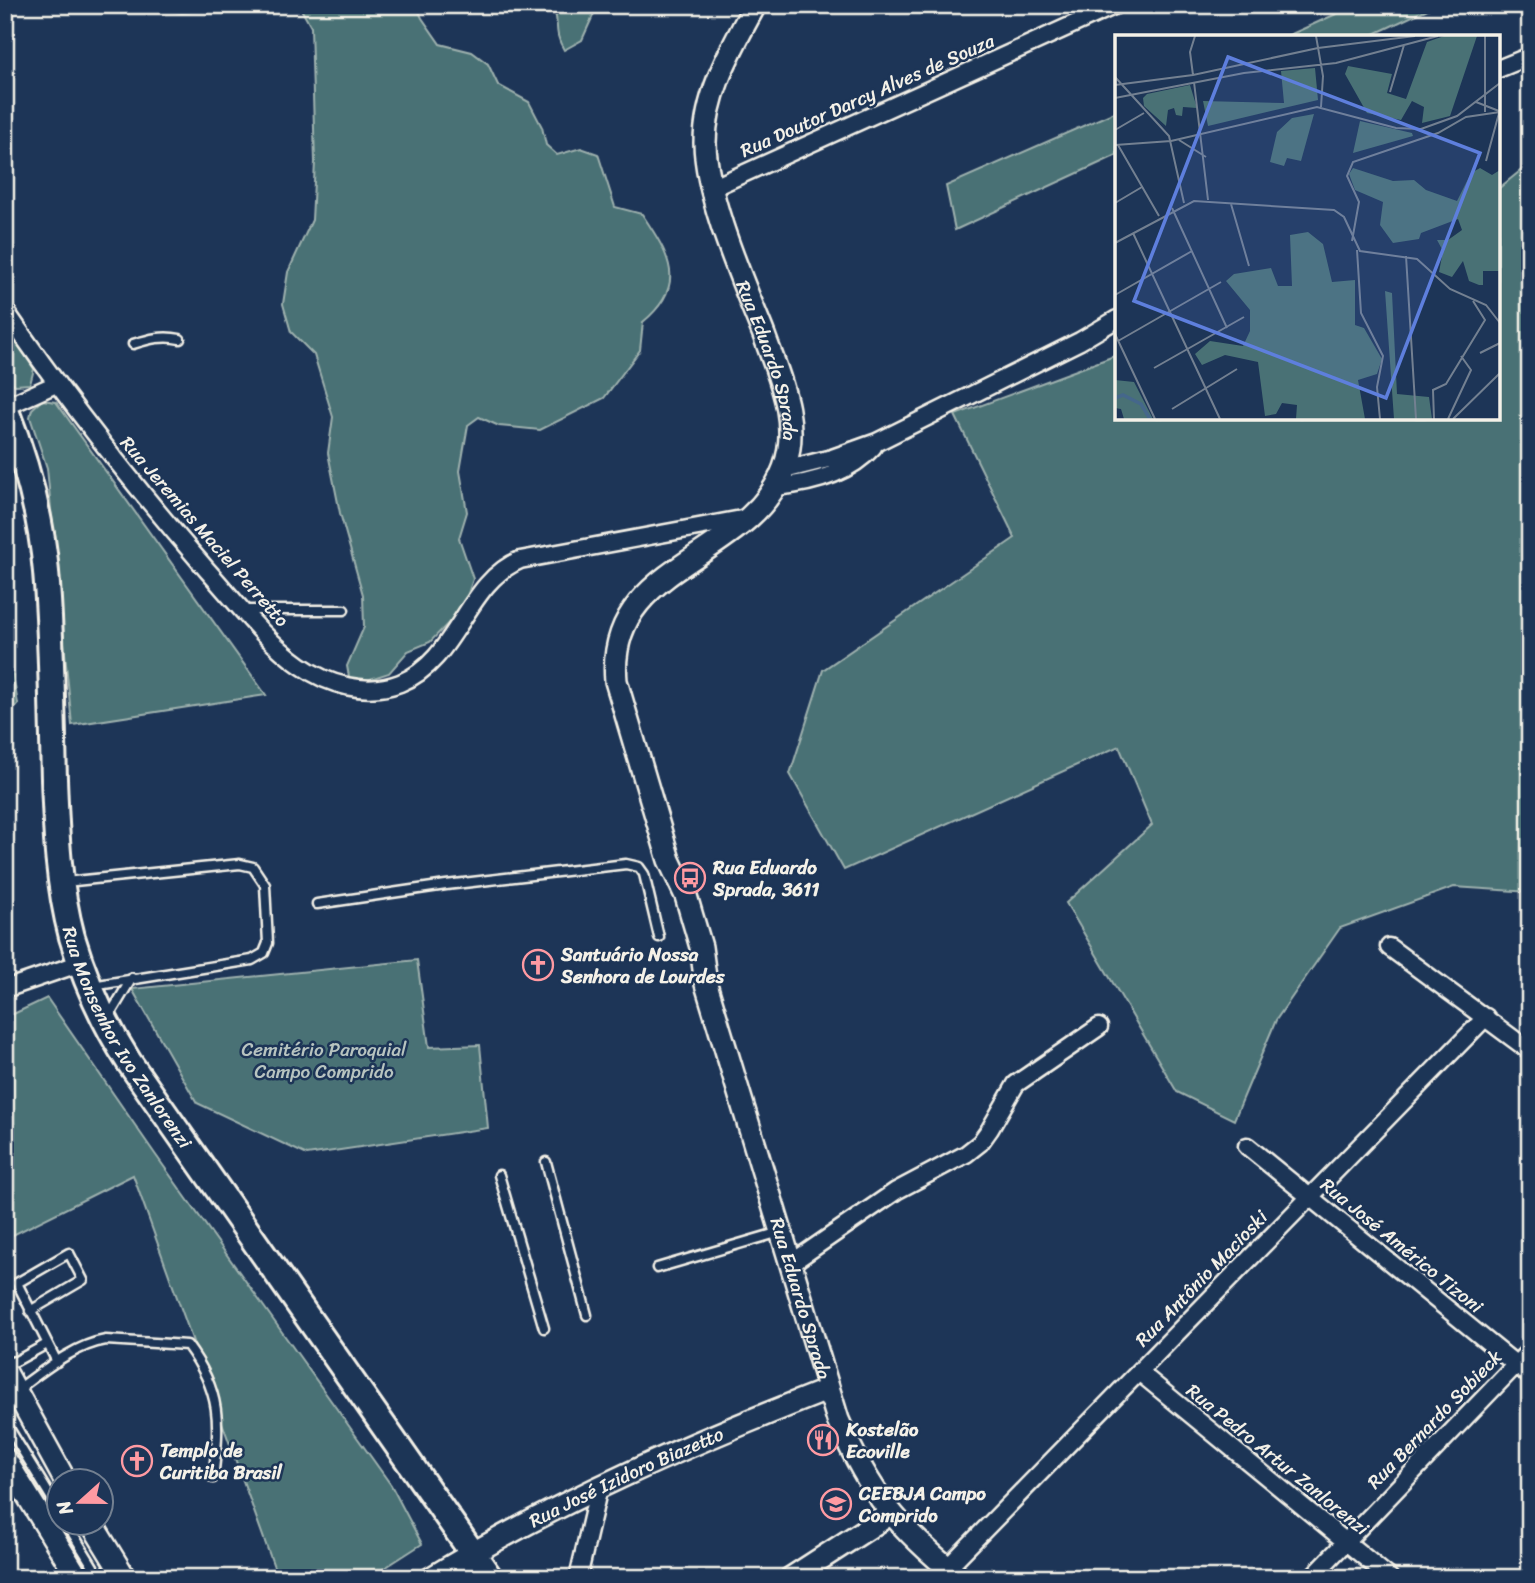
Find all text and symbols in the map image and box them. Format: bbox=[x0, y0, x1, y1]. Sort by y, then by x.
street label: Rua Doutor Darcy Alves de Souza bbox=[735, 24, 1000, 167]
inset map bbox=[1115, 35, 1500, 420]
street label: Rua Eduardo Sprada bbox=[727, 275, 806, 442]
street label: Rua Jeremias Maciel Perretto bbox=[112, 428, 297, 635]
place label: Rua Eduardo Sprada, 3611 bbox=[712, 851, 819, 906]
bus stop icon: Rua Eduardo Sprada, 3611 bbox=[673, 861, 707, 895]
street label: Rua Monsenhor Ivo Zanlorenzi bbox=[53, 923, 201, 1156]
place label: Santuário Nossa Senhora de Lourdes bbox=[560, 938, 726, 993]
church icon: Santuário Nossa Senhora de Lourdes bbox=[521, 948, 555, 982]
park label: Cemitério Paroquial Campo Comprido bbox=[241, 1033, 407, 1088]
street label: Rua José Américo Tizoni bbox=[1313, 1169, 1491, 1322]
street label: Rua Antônio Macioski bbox=[1127, 1201, 1276, 1355]
street label: Rua Eduardo Sprada bbox=[761, 1213, 841, 1384]
street label: Rua Bernardo Sobieck bbox=[1359, 1341, 1511, 1497]
street label: Rua Pedro Artur Zanlorenzi bbox=[1179, 1375, 1377, 1544]
place label: Kostelão Ecoville bbox=[845, 1413, 919, 1468]
street label: Rua José Izidoro Biazetto bbox=[523, 1417, 729, 1537]
restaurant icon: Kostelão Ecoville bbox=[806, 1423, 840, 1457]
place label: Templo de Curitiba Brasil bbox=[159, 1434, 283, 1489]
church icon: Templo de Curitiba Brasil bbox=[120, 1444, 154, 1478]
north arrow bbox=[46, 1468, 116, 1538]
place label: CEEBJA Campo Comprido bbox=[858, 1477, 986, 1532]
school or university icon: CEEBJA Campo Comprido bbox=[819, 1487, 853, 1521]
text: N bbox=[47, 1495, 83, 1521]

